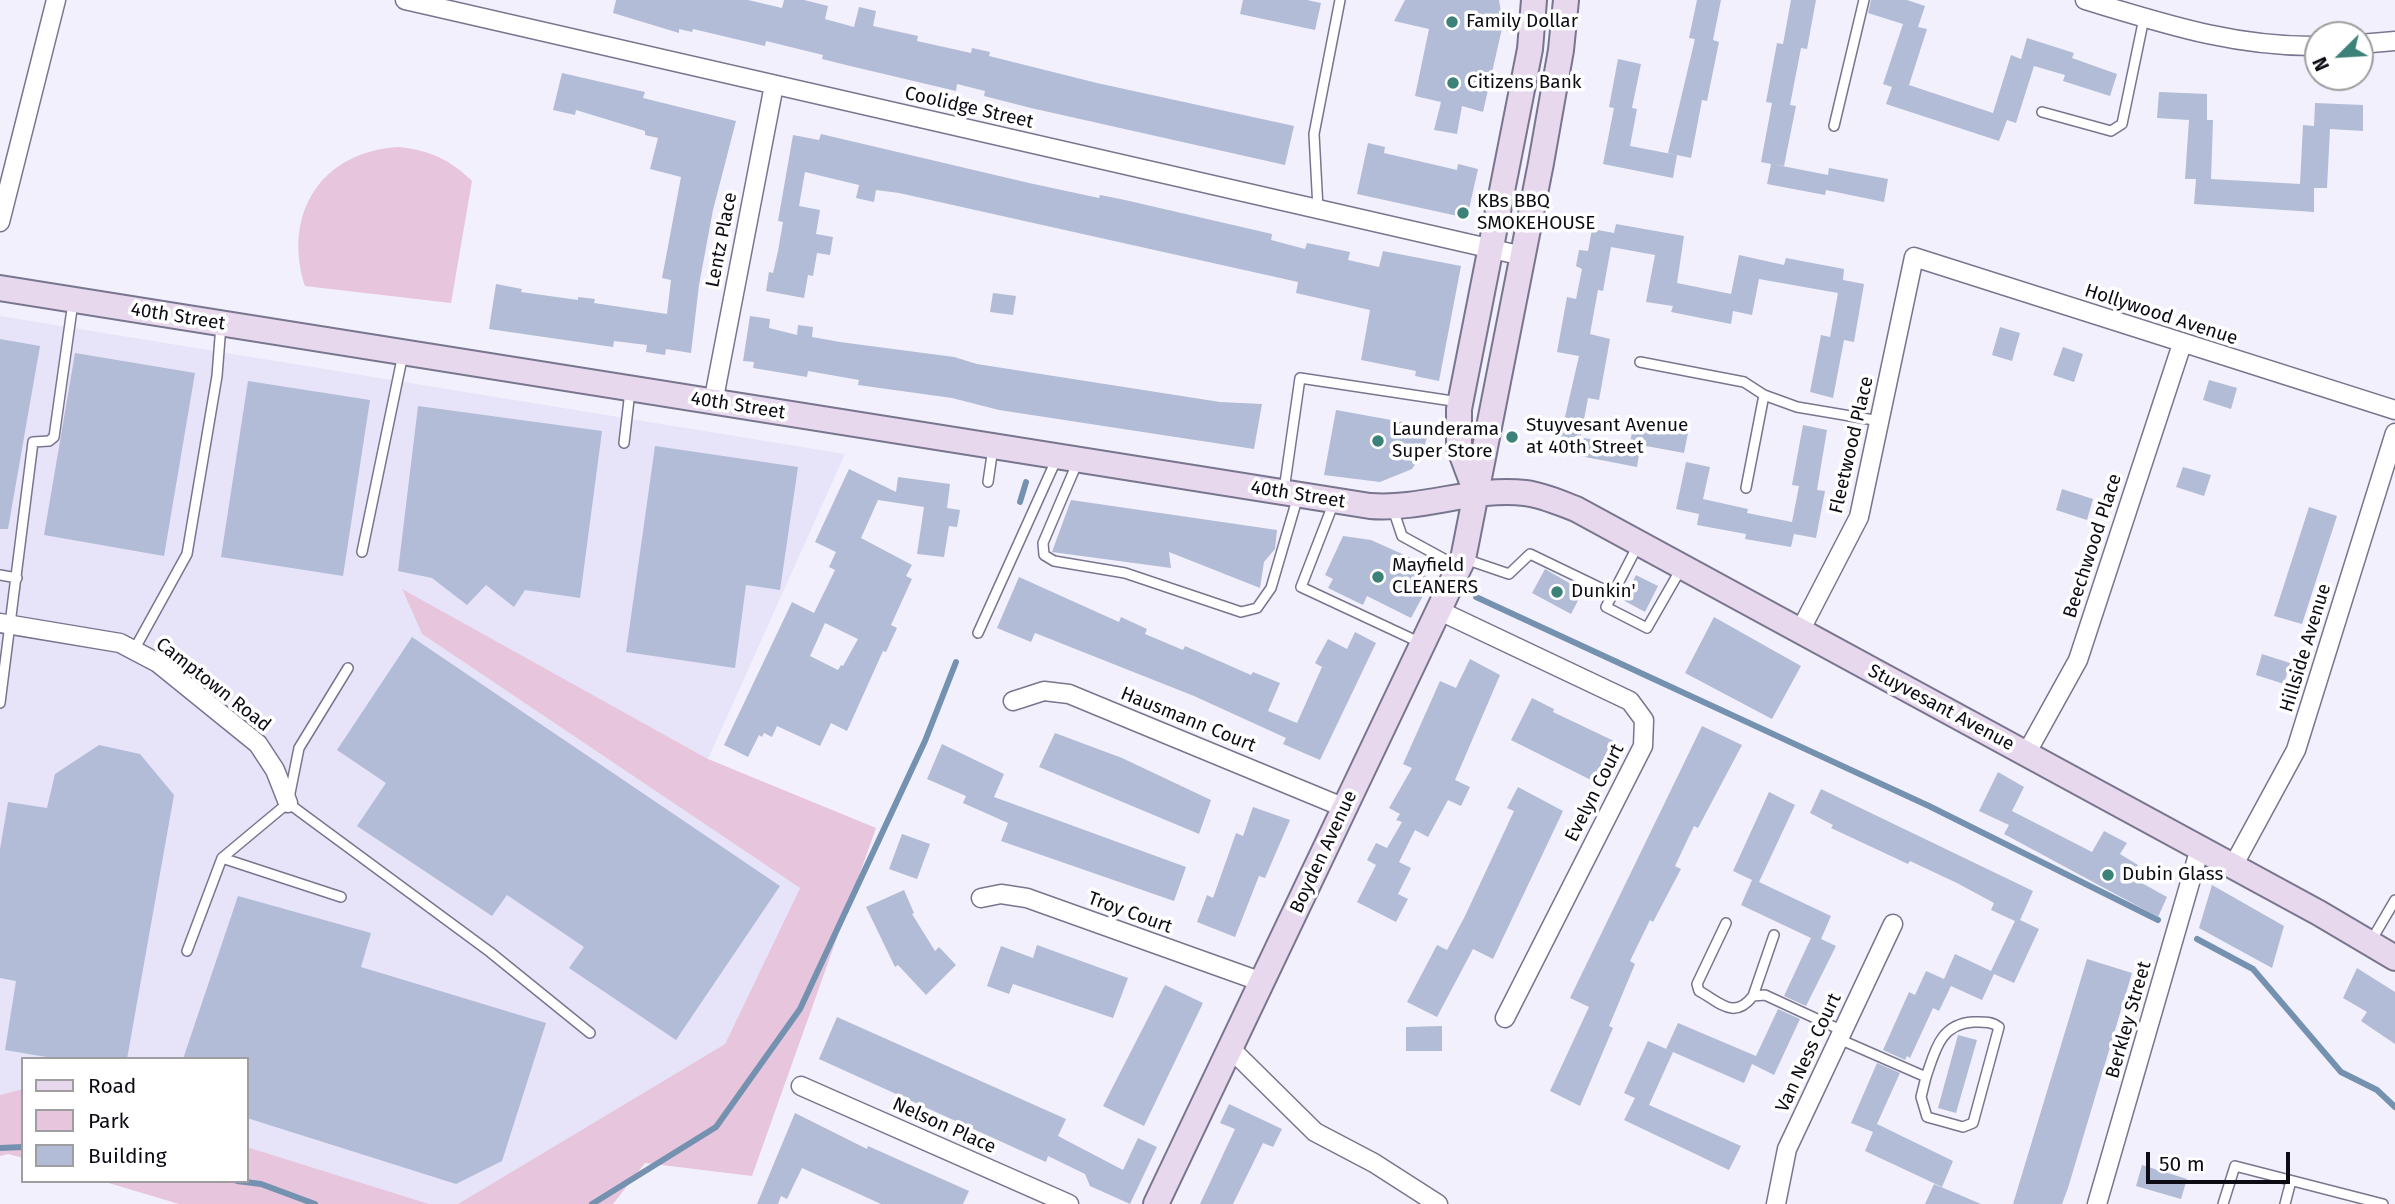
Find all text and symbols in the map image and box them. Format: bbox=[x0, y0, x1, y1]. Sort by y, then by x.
place label: Family Dollar bbox=[1466, 11, 1578, 33]
marker: Family Dollar bbox=[1444, 14, 1460, 30]
north arrow bbox=[2304, 21, 2374, 91]
text: N bbox=[2308, 54, 2334, 74]
place label: Citizens Bank bbox=[1467, 72, 1582, 94]
marker: Citizens Bank bbox=[1445, 75, 1461, 91]
street label: Coolidge Street bbox=[902, 82, 1036, 134]
street label: Lentz Place bbox=[702, 191, 742, 289]
place label: KBs BBQ SMOKEHOUSE bbox=[1477, 191, 1595, 235]
marker: KBs BBQ SMOKEHOUSE bbox=[1455, 205, 1471, 221]
street label: Hollywood Avenue bbox=[2082, 280, 2240, 350]
street label: 40th Street bbox=[129, 298, 227, 336]
street label: Fleetwood Place bbox=[1825, 374, 1879, 516]
street label: 40th Street bbox=[689, 387, 787, 425]
place label: Stuyvesant Avenue at 40th Street bbox=[1526, 415, 1688, 459]
place label: Launderama Super Store bbox=[1392, 419, 1499, 463]
marker: Stuyvesant Avenue at 40th Street bbox=[1504, 429, 1520, 445]
marker: Launderama Super Store bbox=[1370, 433, 1386, 449]
street label: Beechwood Place bbox=[2059, 471, 2127, 621]
street label: 40th Street bbox=[1249, 476, 1347, 514]
place label: Mayfield CLEANERS bbox=[1392, 555, 1478, 599]
marker: Mayfield CLEANERS bbox=[1370, 569, 1386, 585]
place label: Dunkin' bbox=[1571, 581, 1636, 603]
street label: Hillside Avenue bbox=[2276, 581, 2336, 715]
marker: Dunkin' bbox=[1549, 584, 1565, 600]
street label: Camptown Road bbox=[151, 633, 275, 737]
street label: Stuyvesant Avenue bbox=[1864, 660, 2018, 756]
street label: Hausmann Court bbox=[1117, 683, 1259, 757]
street label: Evelyn Court bbox=[1561, 740, 1629, 846]
street label: Boyden Avenue bbox=[1286, 787, 1362, 917]
place label: Dubin Glass bbox=[2122, 864, 2223, 886]
marker: Dubin Glass bbox=[2100, 867, 2116, 883]
street label: Troy Court bbox=[1085, 887, 1175, 939]
street label: Berkley Street bbox=[2101, 959, 2157, 1081]
street label: Van Ness Court bbox=[1771, 990, 1847, 1116]
legend bbox=[21, 1057, 248, 1183]
text: Road bbox=[88, 1073, 136, 1099]
street label: Nelson Place bbox=[889, 1093, 999, 1159]
text: Park bbox=[88, 1108, 129, 1134]
scale bar bbox=[2150, 1138, 2294, 1182]
text: Building bbox=[88, 1143, 167, 1169]
text: 50 m bbox=[2159, 1151, 2205, 1177]

